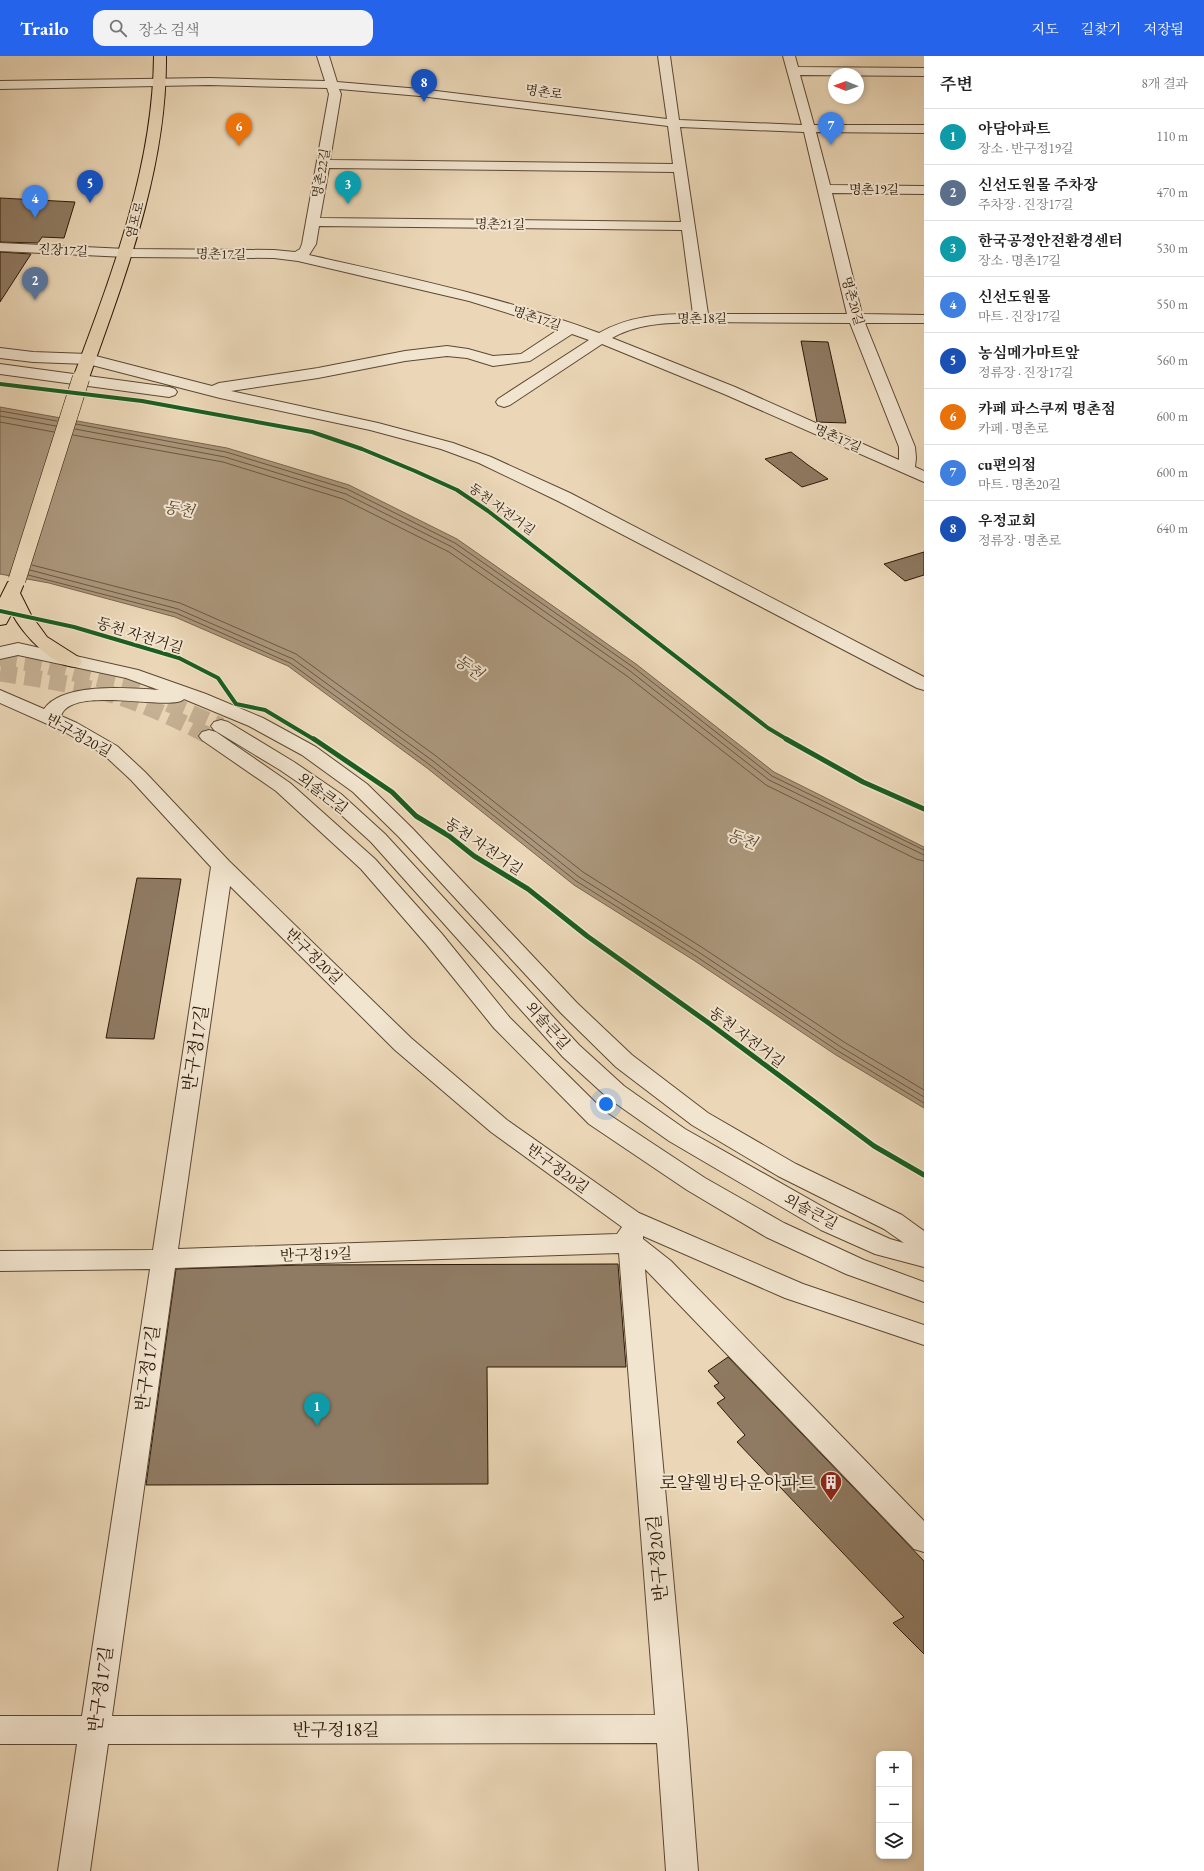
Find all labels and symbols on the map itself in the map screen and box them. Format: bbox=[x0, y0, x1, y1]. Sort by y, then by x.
north arrow bbox=[828, 68, 864, 104]
pin: 8 bbox=[411, 69, 437, 102]
street label: 명촌로 bbox=[524, 81, 564, 103]
pin: 7 bbox=[818, 112, 844, 145]
pin: 6 bbox=[226, 113, 252, 146]
street label: 명촌22길 bbox=[308, 147, 334, 199]
pin: 5 bbox=[77, 170, 103, 203]
pin: 3 bbox=[335, 171, 361, 204]
street label: 명촌19길 bbox=[849, 181, 899, 198]
pin: 4 bbox=[22, 185, 48, 218]
street label: 염포로 bbox=[122, 199, 148, 240]
street label: 명촌21길 bbox=[475, 215, 525, 233]
street label: 진장17길 bbox=[38, 240, 88, 260]
street label: 명촌17길 bbox=[196, 245, 246, 263]
pin: 2 bbox=[22, 267, 48, 300]
street label: 명촌20길 bbox=[838, 275, 868, 327]
street label: 명촌17길 bbox=[511, 302, 563, 334]
street label: 명촌18길 bbox=[677, 310, 727, 327]
street label: 명촌17길 bbox=[812, 420, 864, 456]
street label: 동천 자전거길 bbox=[465, 479, 539, 539]
water label: 동천 bbox=[162, 496, 198, 522]
street label: 동천 자전거길 bbox=[94, 613, 186, 657]
water label: 동천 bbox=[450, 650, 489, 685]
street label: 반구정20길 bbox=[43, 709, 115, 761]
street label: 외솔큰길 bbox=[294, 768, 352, 818]
street label: 동천 자전거길 bbox=[441, 813, 527, 879]
water label: 동천 bbox=[724, 824, 762, 855]
street label: 반구정20길 bbox=[281, 924, 347, 988]
street label: 외솔큰길 bbox=[522, 997, 574, 1053]
street label: 동천 자전거길 bbox=[705, 1002, 789, 1072]
street label: 반구정17길 bbox=[177, 1003, 213, 1093]
your location bbox=[596, 1094, 616, 1114]
street label: 반구정20길 bbox=[523, 1139, 593, 1197]
street label: 외솔큰길 bbox=[781, 1189, 841, 1233]
street label: 반구정19길 bbox=[280, 1243, 352, 1265]
street label: 반구정17길 bbox=[130, 1323, 164, 1413]
pin: 1 bbox=[304, 1393, 330, 1426]
building icon: 로얄웰빙타운아파트 bbox=[818, 1469, 844, 1502]
place label: 로얄웰빙타운아파트 bbox=[660, 1471, 817, 1494]
street label: 반구정20길 bbox=[642, 1514, 672, 1602]
street label: 반구정17길 bbox=[83, 1644, 117, 1734]
street label: 반구정18길 bbox=[293, 1718, 379, 1741]

